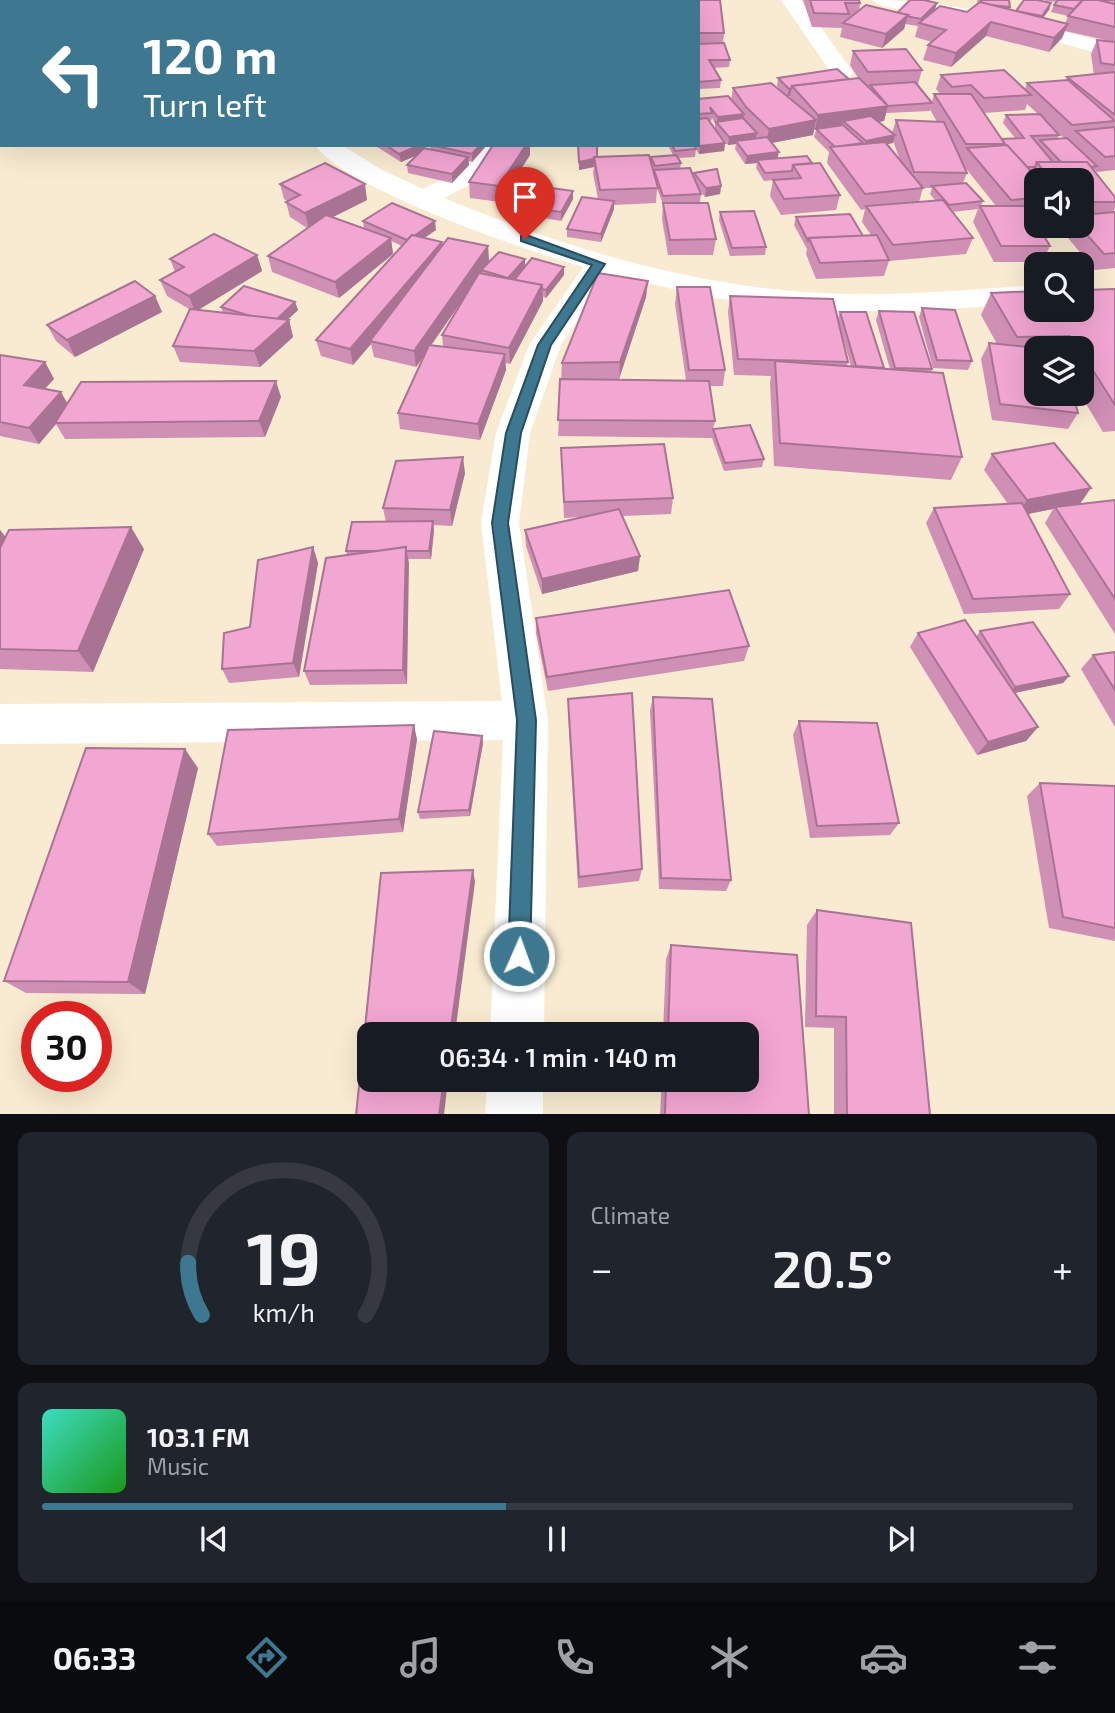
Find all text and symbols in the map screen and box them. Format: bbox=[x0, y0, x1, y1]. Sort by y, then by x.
text: 120 m bbox=[143, 25, 277, 84]
icon: left bbox=[28, 28, 119, 119]
text: Turn left bbox=[143, 85, 267, 123]
pin bbox=[495, 167, 555, 239]
map controls bbox=[1024, 168, 1094, 406]
button: sound bbox=[1024, 168, 1094, 238]
icon: arrive bbox=[506, 178, 544, 216]
button: search bbox=[1024, 252, 1094, 322]
button: layers bbox=[1024, 336, 1094, 406]
position arrow bbox=[482, 919, 556, 993]
speed limit sign: 30 bbox=[21, 1001, 112, 1092]
text: 06:34 · 1 min · 140 m bbox=[439, 1041, 677, 1072]
text: Climate bbox=[591, 1201, 670, 1229]
text: 19 bbox=[246, 1212, 320, 1300]
text: 20.5° bbox=[772, 1236, 893, 1298]
text: − bbox=[591, 1245, 613, 1291]
text: + bbox=[1052, 1245, 1073, 1291]
text: km/h bbox=[252, 1296, 314, 1326]
text: 103.1 FM bbox=[147, 1421, 250, 1452]
text: Music bbox=[147, 1452, 209, 1480]
icon: previous bbox=[195, 1520, 233, 1558]
icon: pause bbox=[538, 1520, 576, 1558]
icon: next bbox=[882, 1520, 920, 1558]
icon: directions bbox=[242, 1633, 291, 1682]
icon: music bbox=[396, 1633, 445, 1682]
icon: phone bbox=[550, 1633, 599, 1682]
icon: climate bbox=[705, 1633, 754, 1682]
icon: car bbox=[859, 1633, 908, 1682]
icon: filters bbox=[1013, 1633, 1062, 1682]
text: 06:33 bbox=[53, 1638, 136, 1676]

